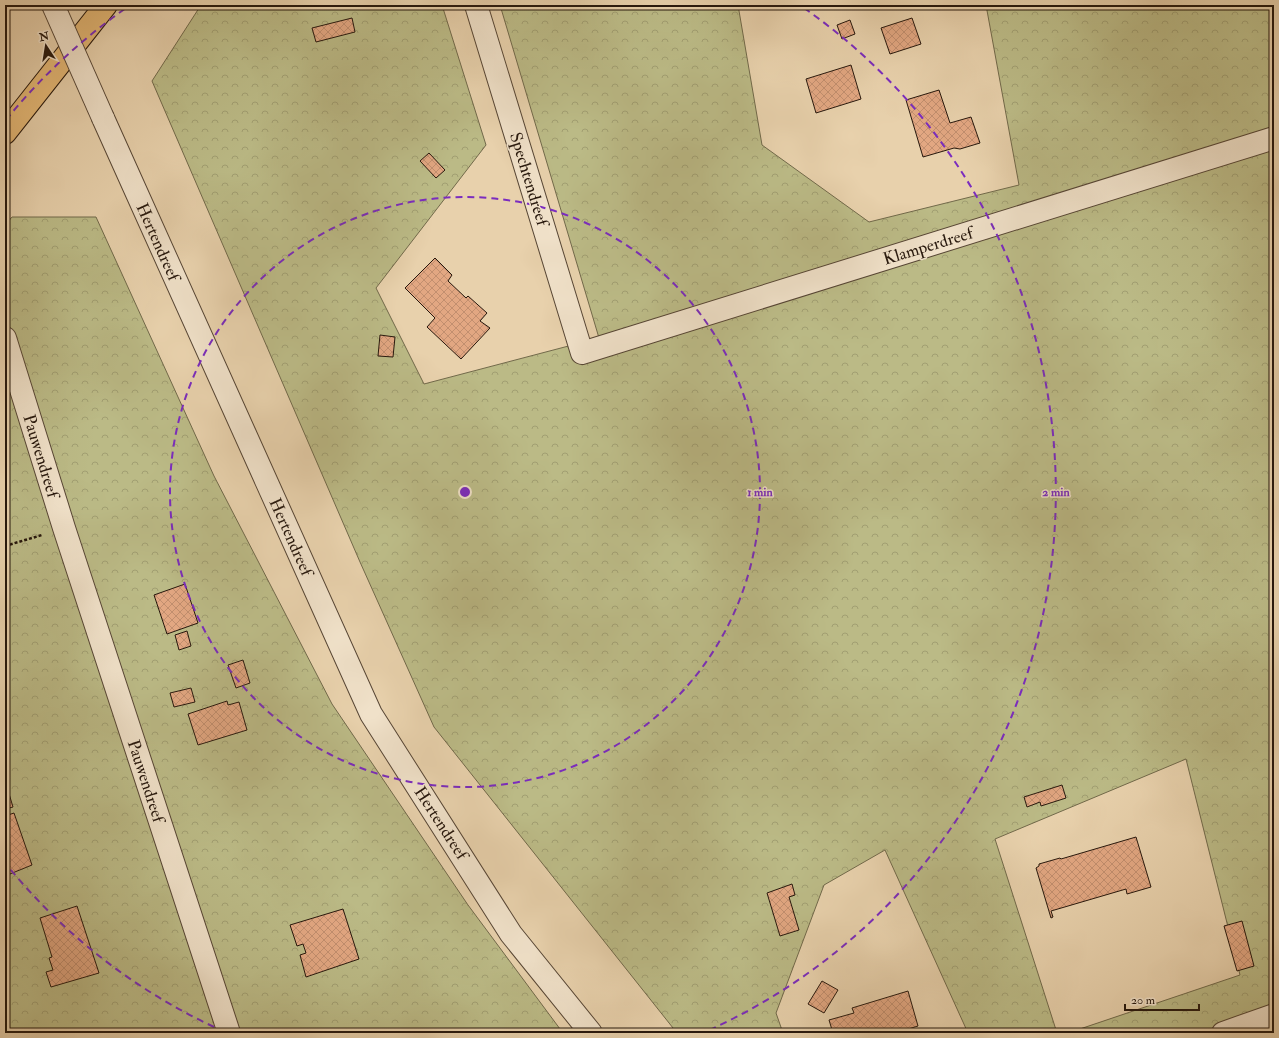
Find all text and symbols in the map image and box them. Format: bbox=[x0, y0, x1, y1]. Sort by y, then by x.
north arrow bbox=[26, 26, 66, 66]
text: N bbox=[37, 29, 51, 44]
street label: Spechtendreef bbox=[504, 130, 554, 231]
street label: Hertendreef bbox=[132, 200, 185, 286]
street label: Klamperdreef bbox=[881, 222, 978, 271]
street label: Pauwendreef bbox=[18, 412, 64, 502]
centre of rings bbox=[458, 485, 472, 499]
text: 1 min bbox=[747, 485, 774, 500]
text: 2 min bbox=[1042, 485, 1070, 500]
street label: Hertendreef bbox=[265, 495, 318, 581]
street label: Pauwendreef bbox=[123, 737, 170, 827]
street label: Hertendreef bbox=[410, 783, 474, 866]
scale bar bbox=[1125, 986, 1199, 1012]
text: 20 m bbox=[1131, 993, 1156, 1008]

